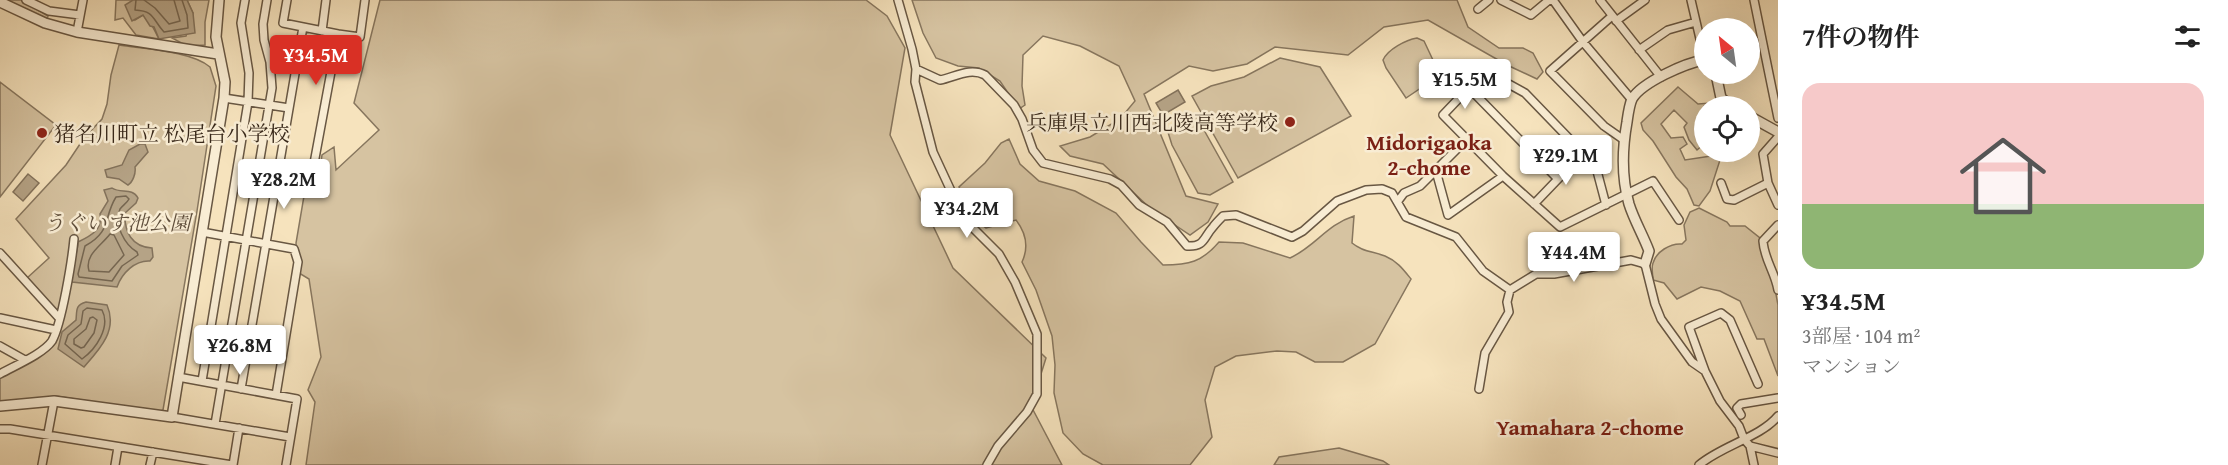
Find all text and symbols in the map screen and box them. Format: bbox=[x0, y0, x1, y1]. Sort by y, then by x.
text: 7件の物件 bbox=[1802, 17, 1919, 56]
north arrow bbox=[1694, 18, 1760, 84]
map controls bbox=[1694, 18, 1760, 162]
icon: filters bbox=[2171, 20, 2204, 53]
pin: ¥34.5M bbox=[267, 35, 365, 86]
text: ¥34.5M bbox=[284, 40, 348, 69]
pin: ¥15.5M bbox=[1416, 59, 1514, 110]
text: ¥15.5M bbox=[1433, 64, 1497, 93]
button: locate bbox=[1694, 96, 1760, 162]
place label: 兵庫県立川西北陵高等学校 bbox=[1026, 107, 1278, 138]
marker: 兵庫県立川西北陵高等学校 bbox=[1283, 115, 1297, 129]
place label: 猪名川町立 松尾台小学校 bbox=[54, 118, 290, 149]
icon: home bbox=[1949, 122, 2057, 230]
marker: 猪名川町立 松尾台小学校 bbox=[35, 126, 49, 140]
district label: Midorigaoka 2-chome bbox=[1366, 126, 1492, 183]
pin: ¥29.1M bbox=[1517, 135, 1615, 186]
text: ¥29.1M bbox=[1534, 140, 1598, 169]
pin: ¥28.2M bbox=[235, 159, 333, 210]
text: ¥28.2M bbox=[252, 164, 316, 193]
pin: ¥34.2M bbox=[918, 188, 1016, 239]
text: ¥34.2M bbox=[935, 193, 999, 222]
park label: うぐいす池公園 bbox=[44, 207, 193, 238]
pin: ¥44.4M bbox=[1525, 232, 1623, 283]
text: ¥44.4M bbox=[1542, 237, 1606, 266]
text: ¥34.5M bbox=[1802, 281, 1886, 320]
text: 3部屋 · 104 m² bbox=[1802, 321, 1920, 350]
pin: ¥26.8M bbox=[191, 325, 289, 376]
text: ¥26.8M bbox=[208, 330, 272, 359]
text: マンション bbox=[1802, 351, 1901, 380]
district label: Yamahara 2-chome bbox=[1496, 411, 1684, 443]

